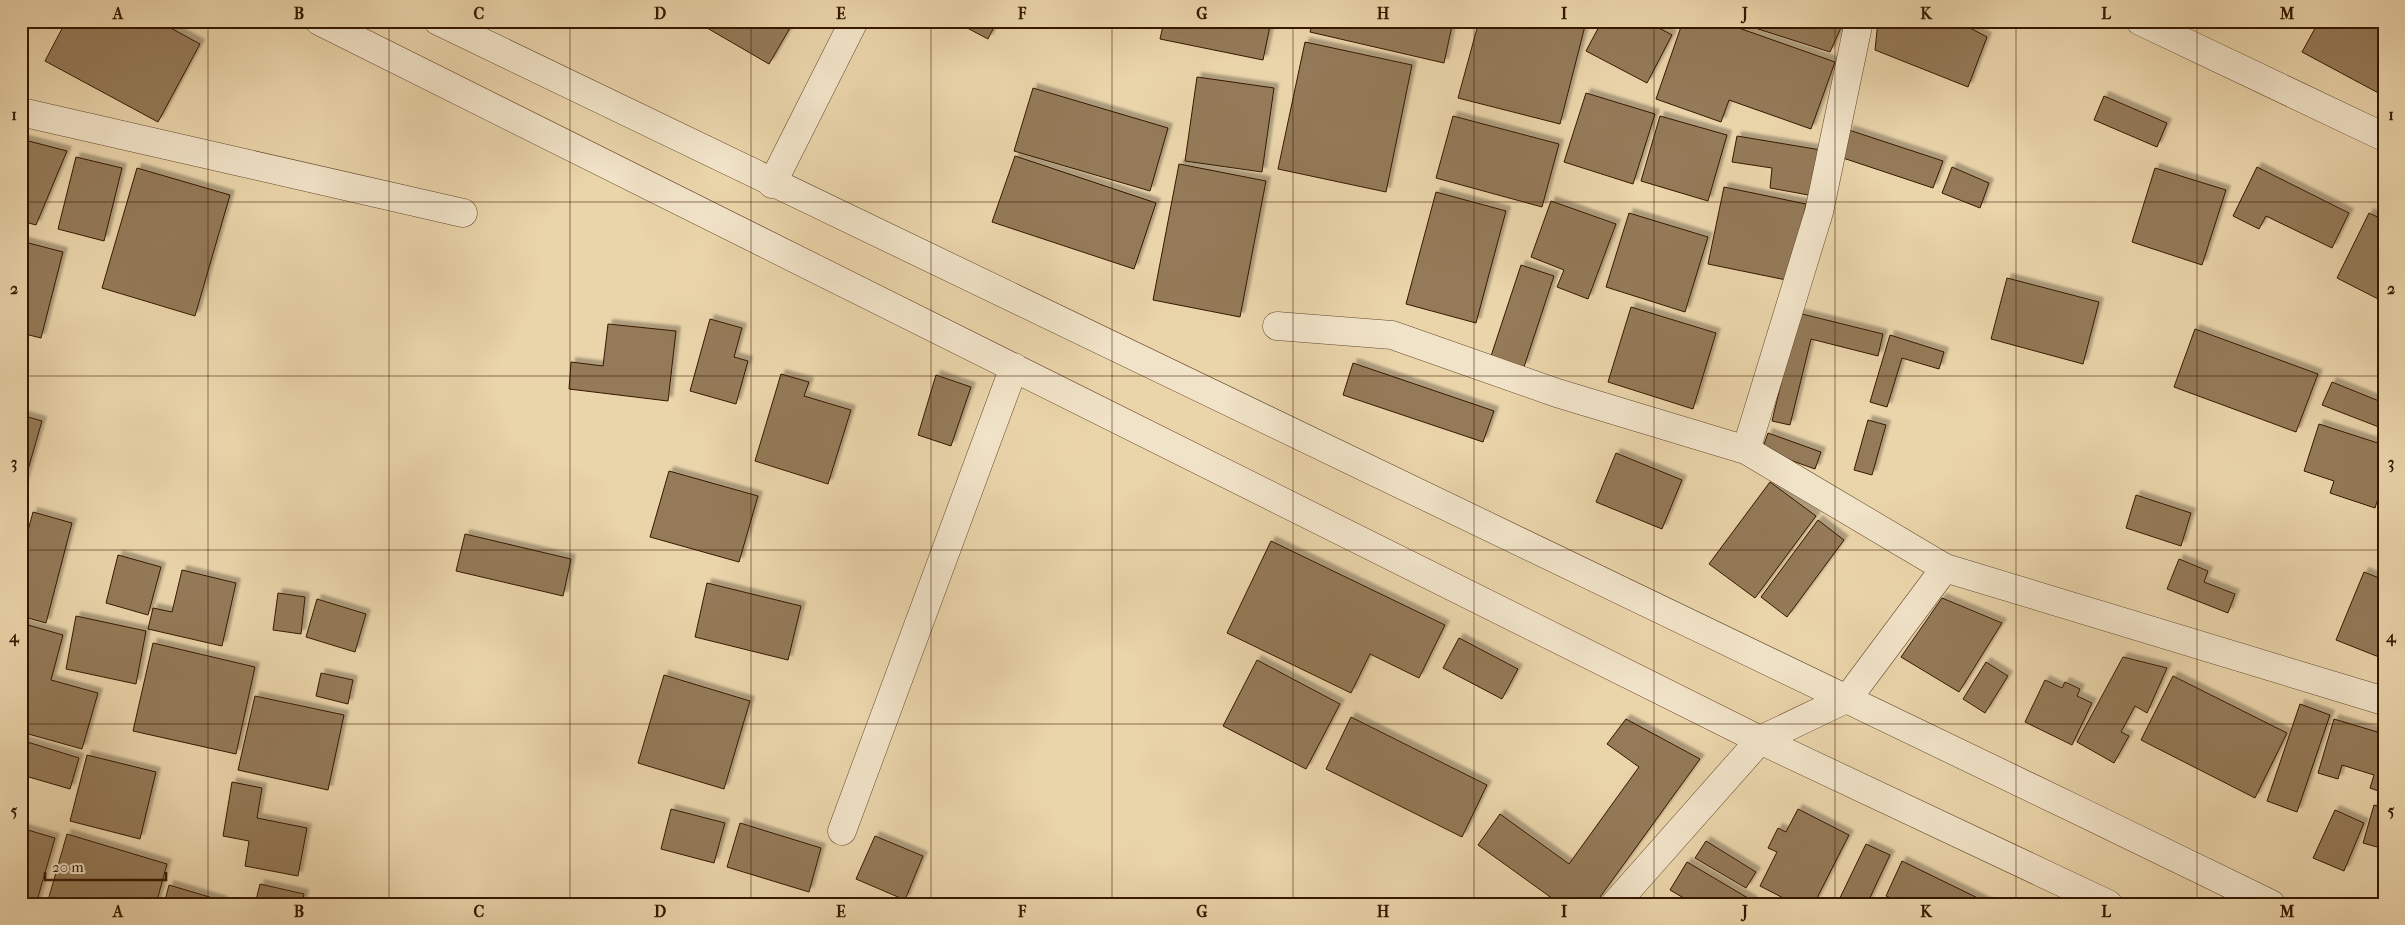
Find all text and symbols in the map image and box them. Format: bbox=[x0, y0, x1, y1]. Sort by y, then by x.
text: A bbox=[112, 4, 124, 23]
text: B bbox=[294, 4, 304, 23]
text: C bbox=[474, 4, 485, 23]
text: D bbox=[654, 4, 666, 23]
text: E bbox=[836, 4, 846, 23]
text: F bbox=[1017, 4, 1027, 23]
text: G bbox=[1196, 4, 1208, 23]
text: H bbox=[1377, 4, 1390, 23]
text: I bbox=[1561, 4, 1568, 23]
text: J bbox=[1740, 4, 1748, 24]
text: K bbox=[1920, 4, 1933, 23]
text: L bbox=[2101, 4, 2111, 23]
text: M bbox=[2279, 4, 2295, 23]
text: 1 bbox=[11, 105, 17, 124]
text: 1 bbox=[2388, 105, 2394, 124]
text: 2 bbox=[10, 279, 18, 298]
text: 2 bbox=[2387, 279, 2395, 298]
text: 3 bbox=[11, 453, 17, 473]
text: 3 bbox=[2388, 453, 2394, 473]
text: 4 bbox=[8, 627, 20, 647]
text: 4 bbox=[2385, 627, 2397, 647]
text: 5 bbox=[11, 801, 18, 820]
text: 5 bbox=[2388, 801, 2395, 820]
scale bar bbox=[45, 850, 166, 882]
text: 20 m bbox=[52, 858, 84, 876]
text: A bbox=[112, 902, 124, 921]
text: B bbox=[294, 902, 304, 921]
text: C bbox=[474, 902, 485, 921]
text: D bbox=[654, 902, 666, 921]
text: E bbox=[836, 902, 846, 921]
text: F bbox=[1017, 902, 1027, 921]
text: G bbox=[1196, 902, 1208, 921]
text: H bbox=[1377, 902, 1390, 921]
text: I bbox=[1561, 902, 1568, 921]
text: J bbox=[1740, 902, 1748, 922]
text: K bbox=[1920, 902, 1933, 921]
text: L bbox=[2101, 902, 2111, 921]
text: M bbox=[2279, 902, 2295, 921]

